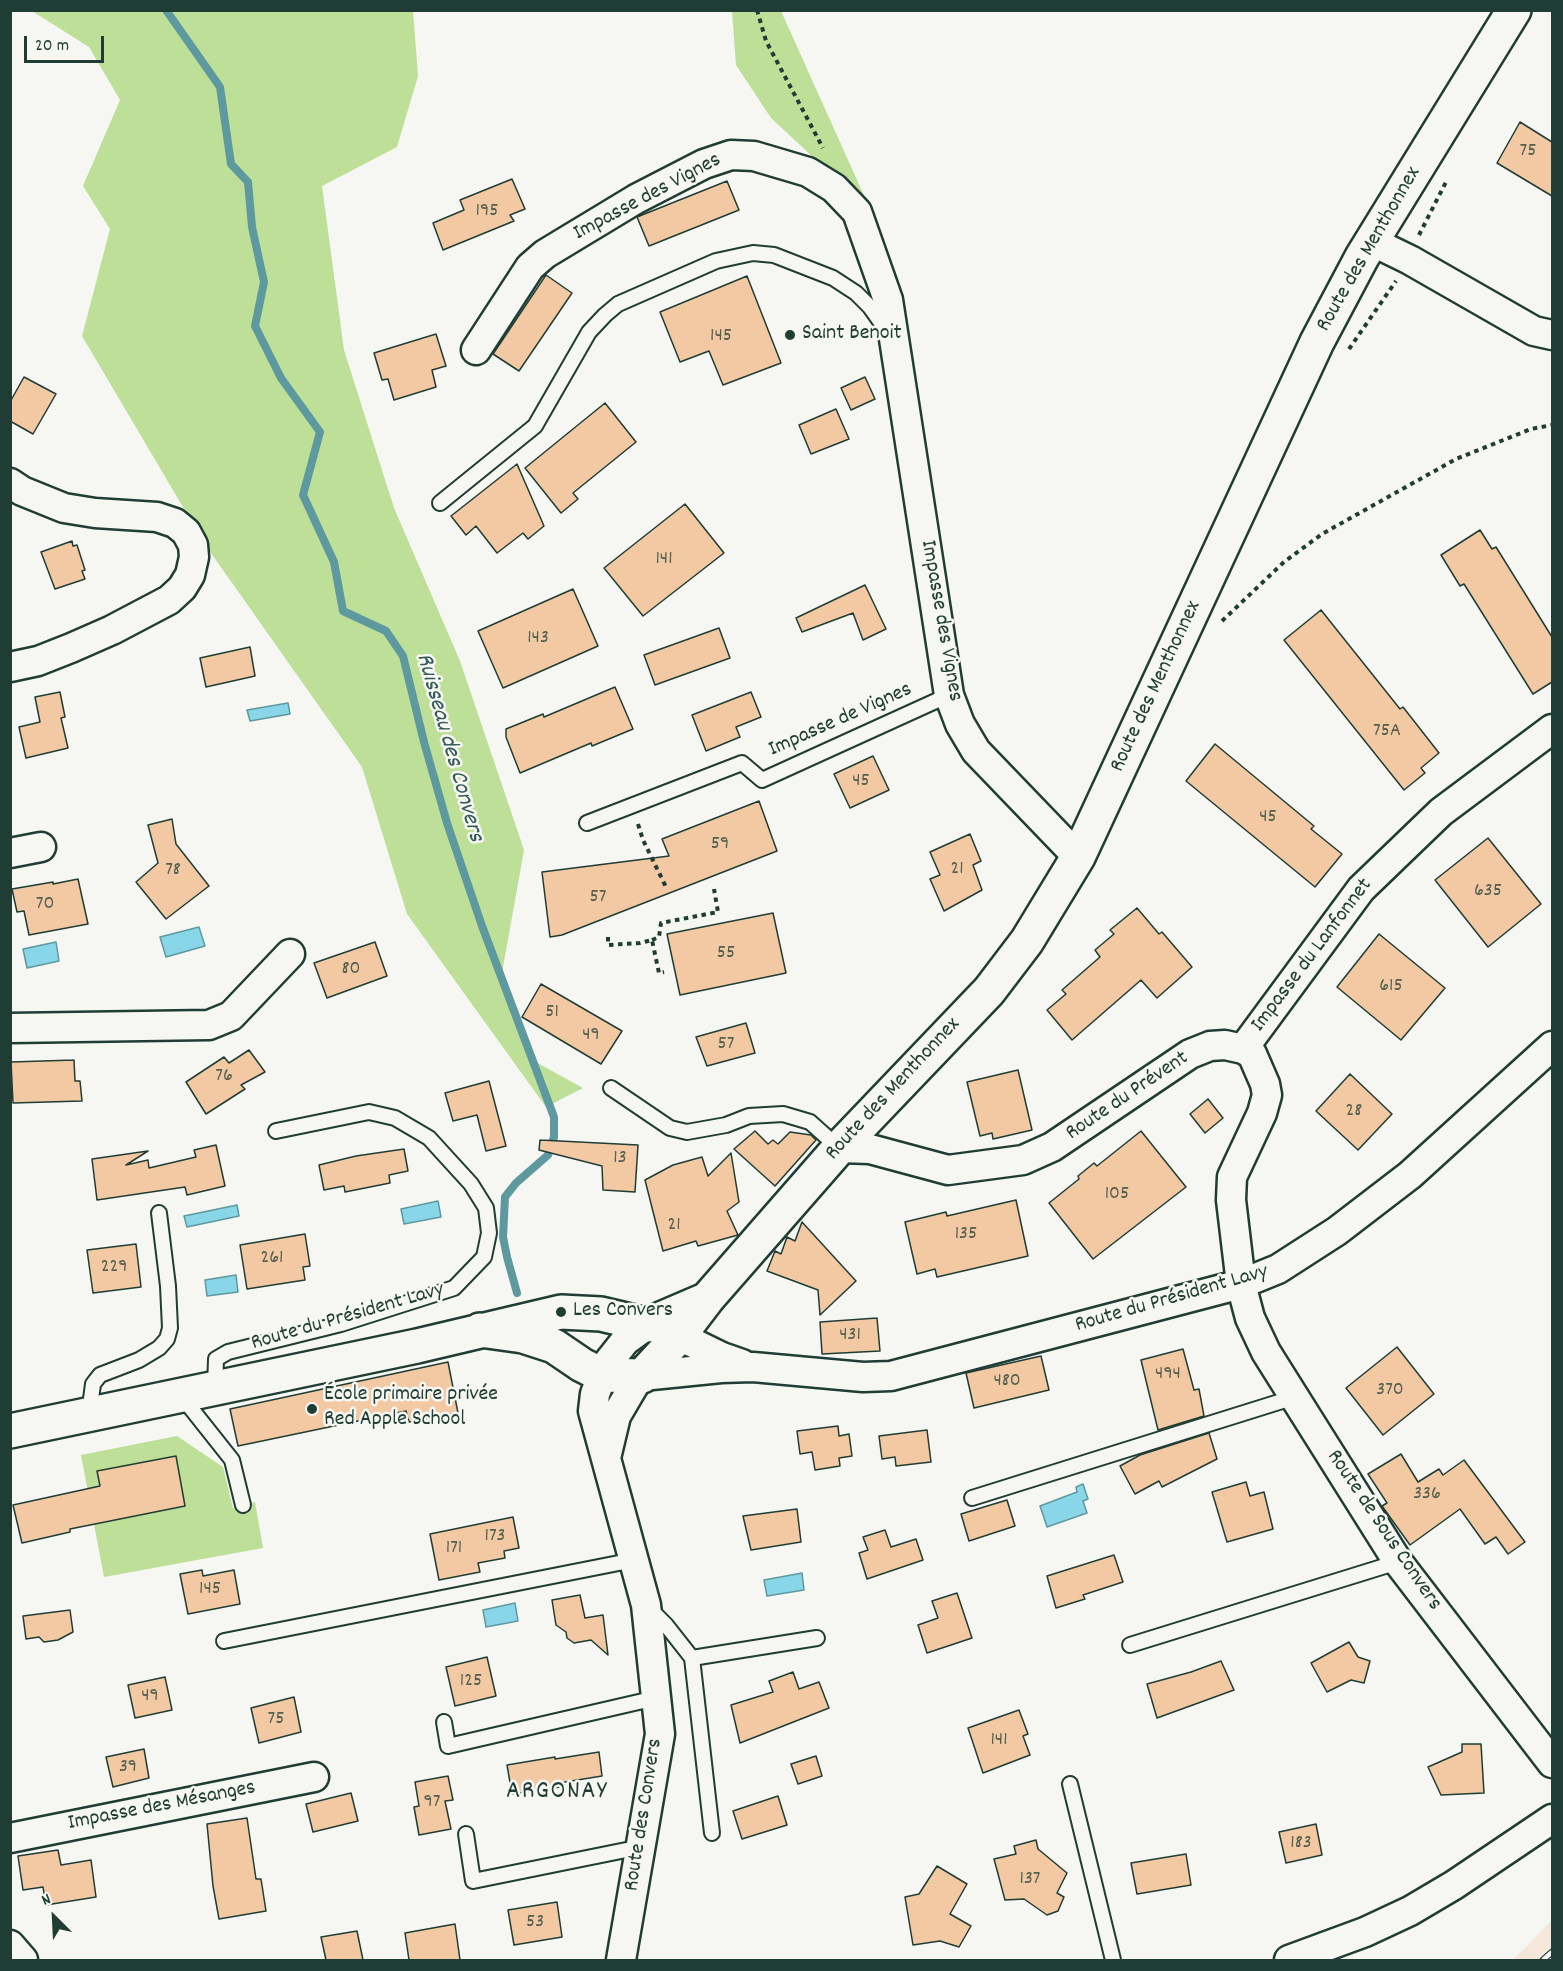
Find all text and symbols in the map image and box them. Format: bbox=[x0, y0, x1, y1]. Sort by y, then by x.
scale bar bbox=[27, 24, 106, 62]
text: 20 m bbox=[35, 34, 69, 59]
house number: 75 bbox=[1520, 140, 1536, 164]
street label: Impasse des Vignes bbox=[570, 148, 726, 248]
street label: Route des Menthonnex bbox=[1312, 163, 1428, 337]
house number: 195 bbox=[476, 200, 498, 224]
place label: Saint Benoit bbox=[802, 322, 902, 348]
house number: 145 bbox=[710, 325, 732, 349]
marker: Saint Benoit bbox=[783, 328, 797, 342]
street label: Impasse des Vignes bbox=[913, 538, 967, 704]
house number: 141 bbox=[655, 548, 673, 572]
street label: Route des Menthonnex bbox=[1106, 597, 1208, 777]
house number: 143 bbox=[527, 627, 549, 651]
water label: Ruisseau des Convers bbox=[407, 650, 489, 846]
street label: Impasse de Vignes bbox=[765, 678, 917, 764]
house number: 75A bbox=[1373, 720, 1401, 744]
house number: 45 bbox=[852, 770, 870, 794]
house number: 45 bbox=[1259, 806, 1277, 830]
house number: 59 bbox=[711, 833, 729, 857]
house number: 21 bbox=[950, 858, 964, 882]
house number: 78 bbox=[165, 859, 181, 883]
street label: Impasse du Lanfonnet bbox=[1247, 874, 1379, 1038]
house number: 635 bbox=[1474, 880, 1502, 904]
house number: 57 bbox=[590, 886, 606, 910]
house number: 70 bbox=[36, 893, 54, 917]
house number: 55 bbox=[717, 942, 735, 966]
house number: 80 bbox=[342, 958, 360, 982]
house number: 615 bbox=[1379, 975, 1403, 999]
house number: 51 bbox=[545, 1001, 559, 1025]
street label: Route des Menthonnex bbox=[821, 1013, 967, 1167]
house number: 49 bbox=[582, 1024, 600, 1048]
house number: 57 bbox=[718, 1033, 734, 1057]
street label: Route du Prévent bbox=[1062, 1046, 1194, 1148]
house number: 76 bbox=[215, 1065, 233, 1089]
house number: 28 bbox=[1346, 1100, 1362, 1124]
house number: 13 bbox=[613, 1147, 627, 1171]
house number: 105 bbox=[1105, 1183, 1129, 1207]
house number: 21 bbox=[667, 1214, 681, 1238]
house number: 135 bbox=[955, 1223, 977, 1247]
house number: 261 bbox=[261, 1247, 283, 1271]
house number: 229 bbox=[101, 1256, 127, 1280]
street label: Route du Président Lavy bbox=[1073, 1260, 1271, 1340]
street label: Route du Président Lavy bbox=[249, 1278, 447, 1358]
place label: Les Convers bbox=[573, 1299, 673, 1325]
marker: Les Convers bbox=[554, 1305, 568, 1319]
house number: 431 bbox=[839, 1324, 861, 1348]
house number: 494 bbox=[1155, 1363, 1181, 1387]
house number: 480 bbox=[993, 1370, 1021, 1394]
house number: 370 bbox=[1376, 1379, 1404, 1403]
place label: École primaire privée Red Apple School bbox=[324, 1383, 498, 1434]
marker: École primaire privée Red Apple School bbox=[305, 1402, 319, 1416]
street label: Route de Sous Convers bbox=[1319, 1446, 1447, 1616]
house number: 336 bbox=[1413, 1483, 1441, 1507]
house number: 173 bbox=[485, 1525, 505, 1549]
house number: 171 bbox=[446, 1537, 462, 1561]
house number: 145 bbox=[199, 1578, 221, 1602]
house number: 125 bbox=[460, 1670, 482, 1694]
house number: 49 bbox=[141, 1685, 159, 1709]
house number: 75 bbox=[268, 1708, 284, 1732]
house number: 141 bbox=[990, 1729, 1008, 1753]
street label: Route des Convers bbox=[620, 1737, 670, 1893]
house number: 39 bbox=[119, 1756, 137, 1780]
street label: Impasse des Mésanges bbox=[66, 1776, 258, 1838]
district label: ARGONAY bbox=[506, 1777, 608, 1809]
house number: 97 bbox=[424, 1791, 440, 1815]
house number: 183 bbox=[1290, 1832, 1312, 1856]
house number: 137 bbox=[1020, 1868, 1040, 1892]
north arrow bbox=[24, 1887, 84, 1947]
text: N bbox=[38, 1888, 55, 1912]
house number: 53 bbox=[526, 1911, 544, 1935]

